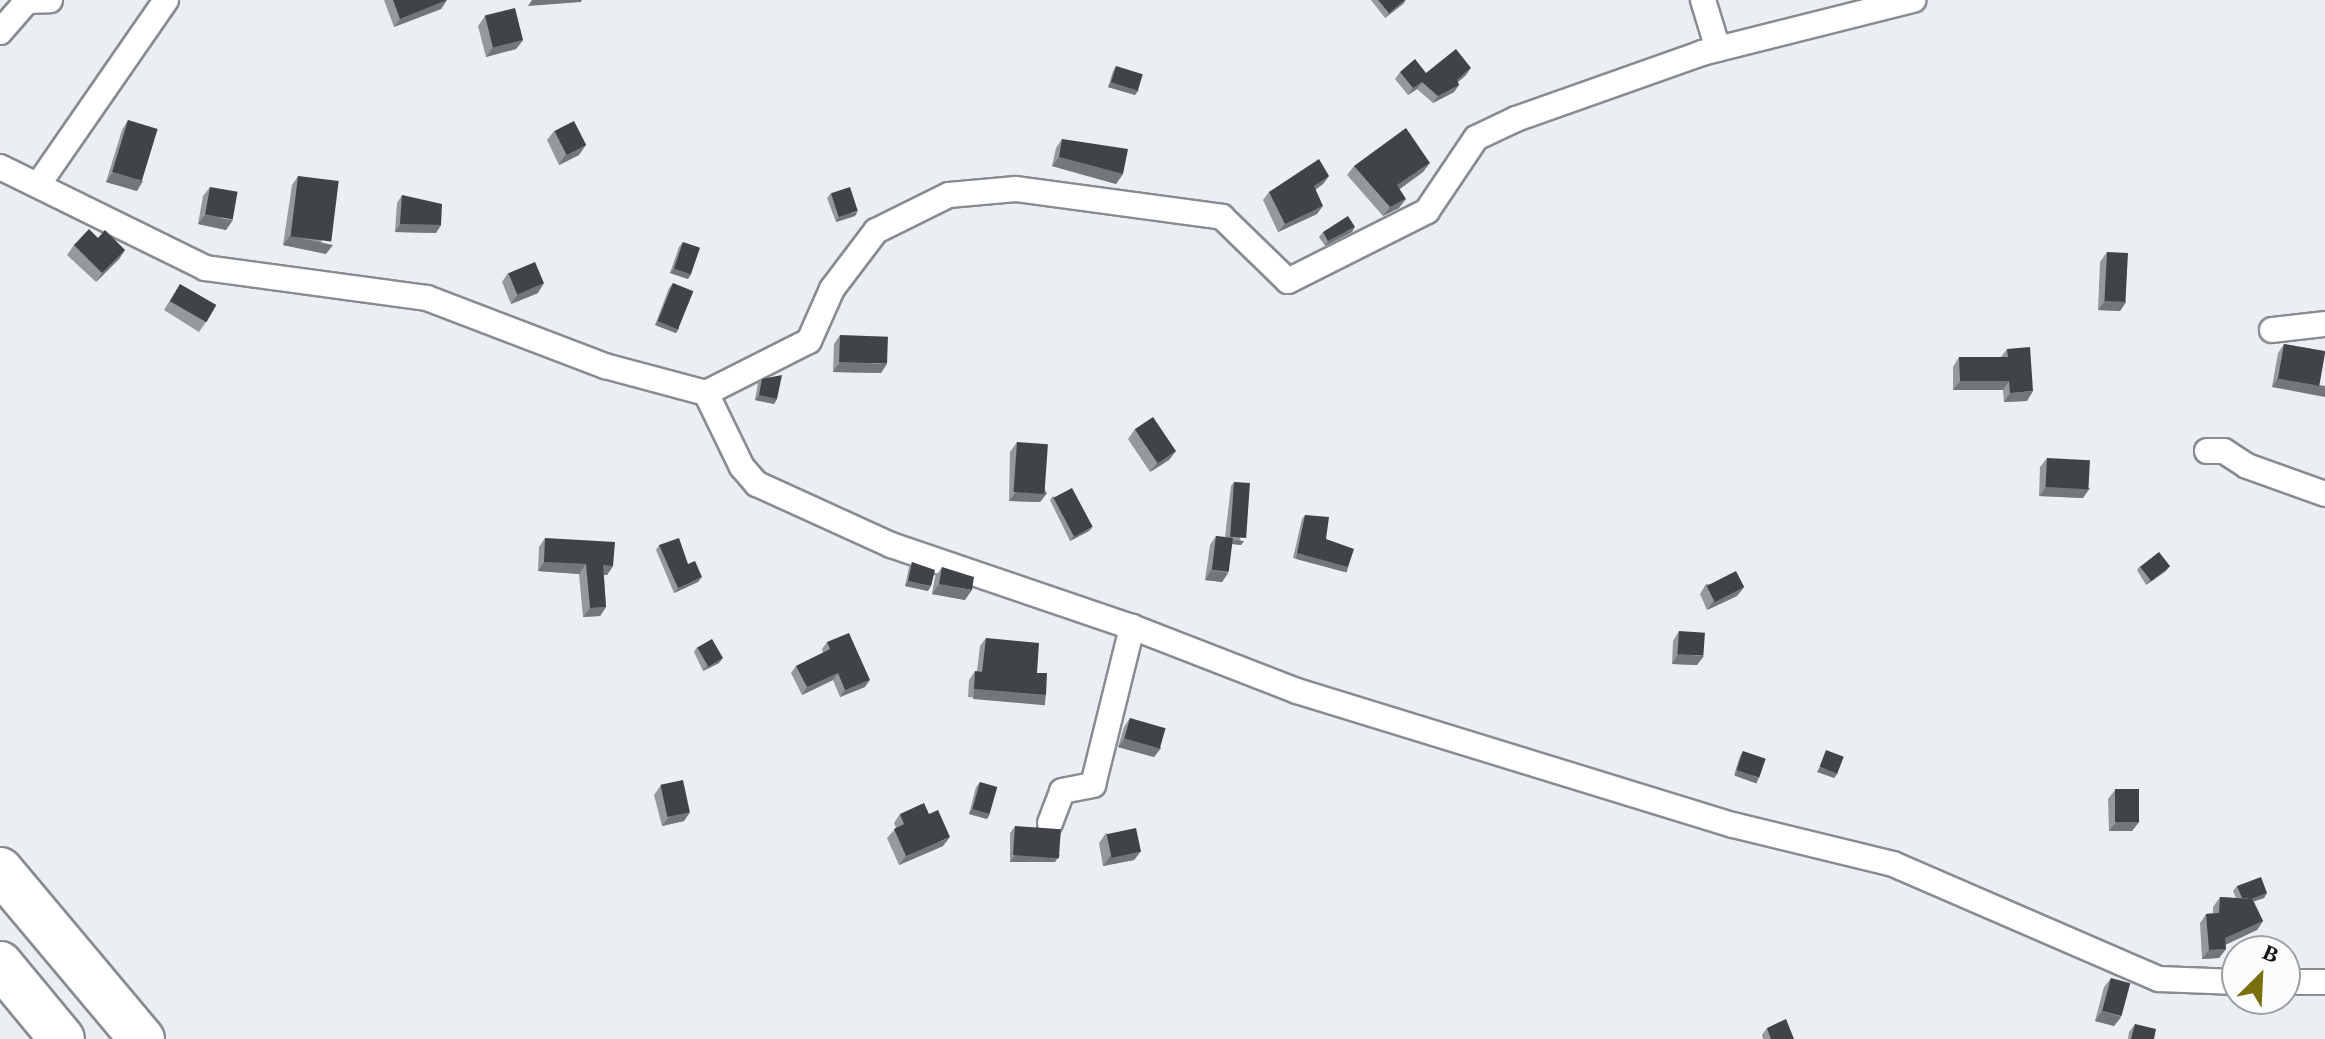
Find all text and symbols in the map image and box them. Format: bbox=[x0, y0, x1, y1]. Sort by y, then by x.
north arrow bbox=[2221, 935, 2301, 1015]
text: B bbox=[2256, 936, 2284, 973]

